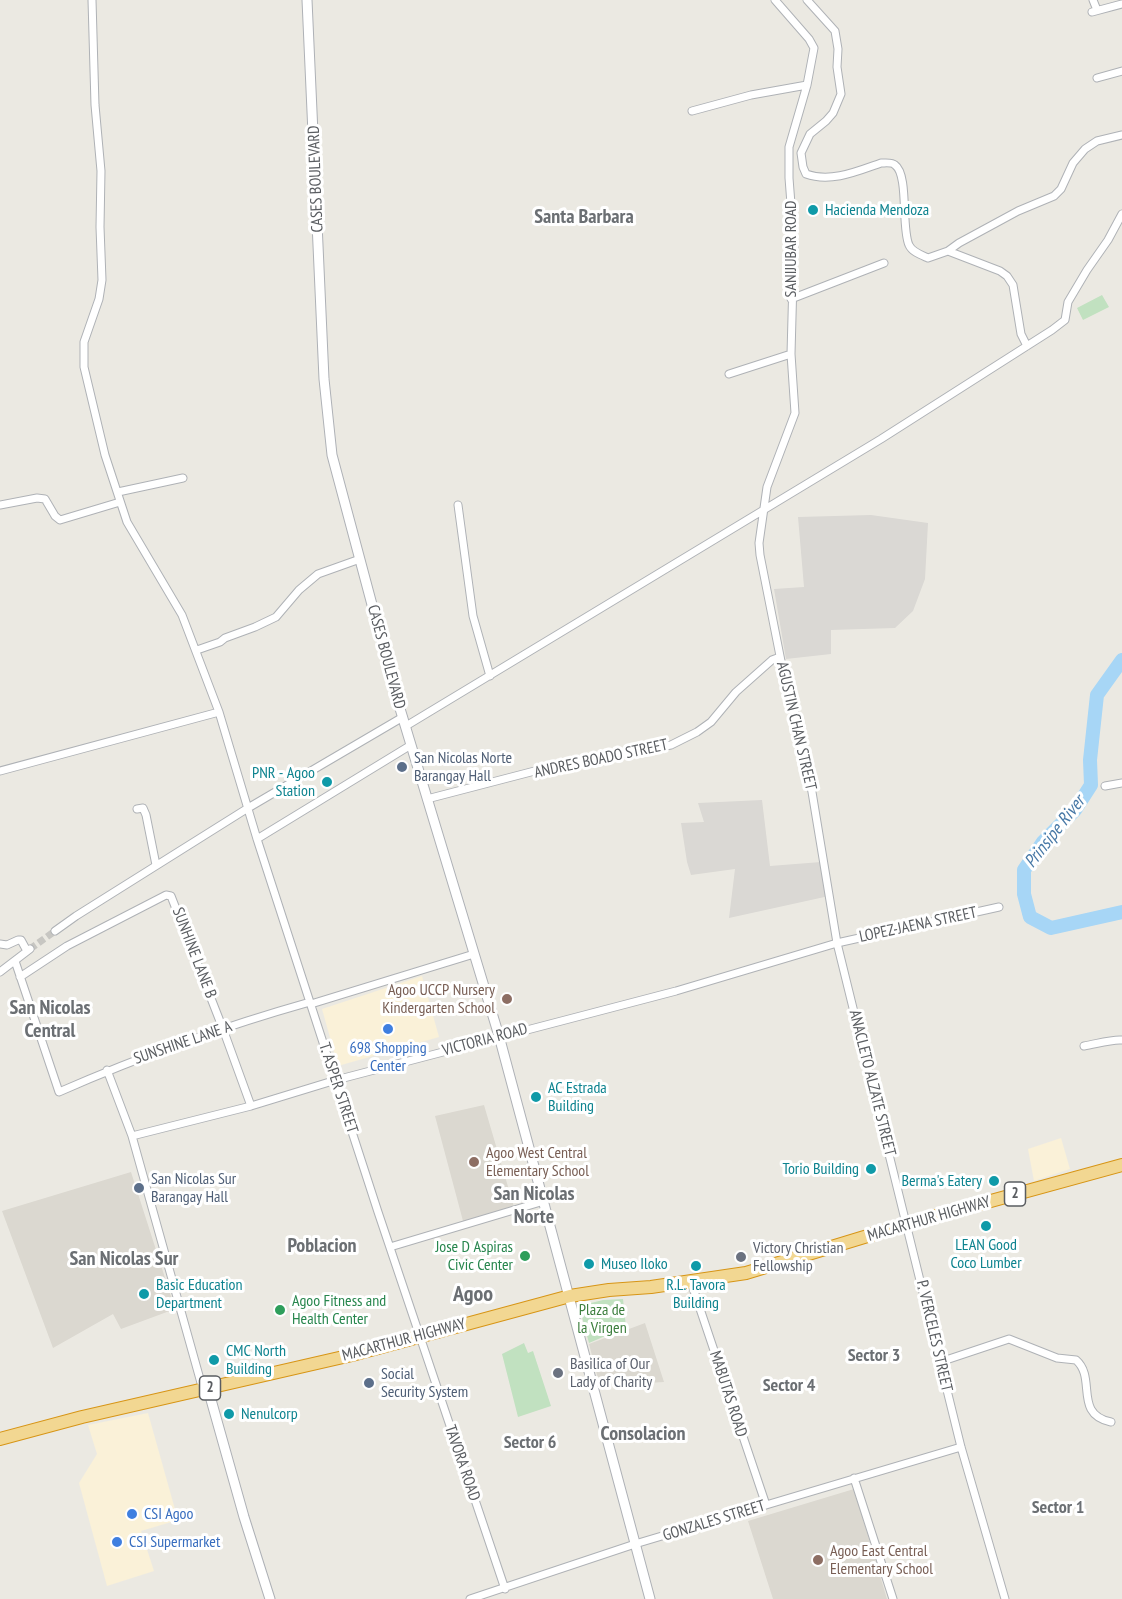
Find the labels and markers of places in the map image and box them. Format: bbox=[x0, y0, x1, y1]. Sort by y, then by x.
place label: Hacienda Mendoza bbox=[825, 200, 929, 220]
marker: Hacienda Mendoza bbox=[806, 203, 820, 217]
place label: San Nicolas Norte Barangay Hall bbox=[414, 748, 512, 786]
marker: San Nicolas Norte Barangay Hall bbox=[395, 760, 409, 774]
place label: PNR - Agoo Station bbox=[252, 763, 315, 801]
marker: PNR - Agoo Station bbox=[320, 775, 334, 789]
place label: Agoo UCCP Nursery Kindergarten School bbox=[382, 980, 495, 1018]
marker: Agoo UCCP Nursery Kindergarten School bbox=[500, 992, 514, 1006]
marker: 698 Shopping Center bbox=[381, 1022, 395, 1036]
place label: 698 Shopping Center bbox=[349, 1038, 427, 1076]
place label: AC Estrada Building bbox=[548, 1078, 607, 1116]
marker: AC Estrada Building bbox=[529, 1090, 543, 1104]
place label: Agoo West Central Elementary School bbox=[486, 1143, 589, 1181]
marker: Agoo West Central Elementary School bbox=[467, 1155, 481, 1169]
place label: Torio Building bbox=[782, 1159, 859, 1179]
marker: Torio Building bbox=[864, 1162, 878, 1176]
place label: San Nicolas Sur Barangay Hall bbox=[151, 1169, 236, 1207]
place label: Berma's Eatery bbox=[901, 1171, 982, 1191]
marker: Berma's Eatery bbox=[987, 1174, 1001, 1188]
marker: San Nicolas Sur Barangay Hall bbox=[132, 1181, 146, 1195]
marker: LEAN Good Coco Lumber bbox=[979, 1219, 993, 1233]
place label: LEAN Good Coco Lumber bbox=[950, 1235, 1022, 1273]
place label: Jose D Aspiras Civic Center bbox=[435, 1237, 513, 1275]
place label: Victory Christian Fellowship bbox=[753, 1238, 843, 1276]
marker: Jose D Aspiras Civic Center bbox=[518, 1249, 532, 1263]
marker: Victory Christian Fellowship bbox=[734, 1250, 748, 1264]
place label: Museo Iloko bbox=[601, 1254, 668, 1274]
marker: Museo Iloko bbox=[582, 1257, 596, 1271]
marker: R.L. Tavora Building bbox=[689, 1259, 703, 1273]
place label: Basic Education Department bbox=[156, 1275, 243, 1313]
place label: R.L. Tavora Building bbox=[666, 1275, 726, 1313]
marker: Basic Education Department bbox=[137, 1287, 151, 1301]
place label: Agoo Fitness and Health Center bbox=[292, 1291, 386, 1329]
marker: Agoo Fitness and Health Center bbox=[273, 1303, 287, 1317]
place label: CMC North Building bbox=[226, 1341, 286, 1379]
marker: CMC North Building bbox=[207, 1353, 221, 1367]
place label: Basilica of Our Lady of Charity bbox=[570, 1354, 652, 1392]
place label: Social Security System bbox=[381, 1364, 468, 1402]
marker: Basilica of Our Lady of Charity bbox=[551, 1366, 565, 1380]
marker: Social Security System bbox=[362, 1376, 376, 1390]
place label: Nenulcorp bbox=[241, 1404, 298, 1424]
marker: Nenulcorp bbox=[222, 1407, 236, 1421]
place label: CSI Agoo bbox=[144, 1504, 193, 1524]
marker: CSI Agoo bbox=[125, 1507, 139, 1521]
place label: CSI Supermarket bbox=[129, 1532, 220, 1552]
marker: CSI Supermarket bbox=[110, 1535, 124, 1549]
place label: Agoo East Central Elementary School bbox=[830, 1541, 933, 1579]
marker: Agoo East Central Elementary School bbox=[811, 1553, 825, 1567]

